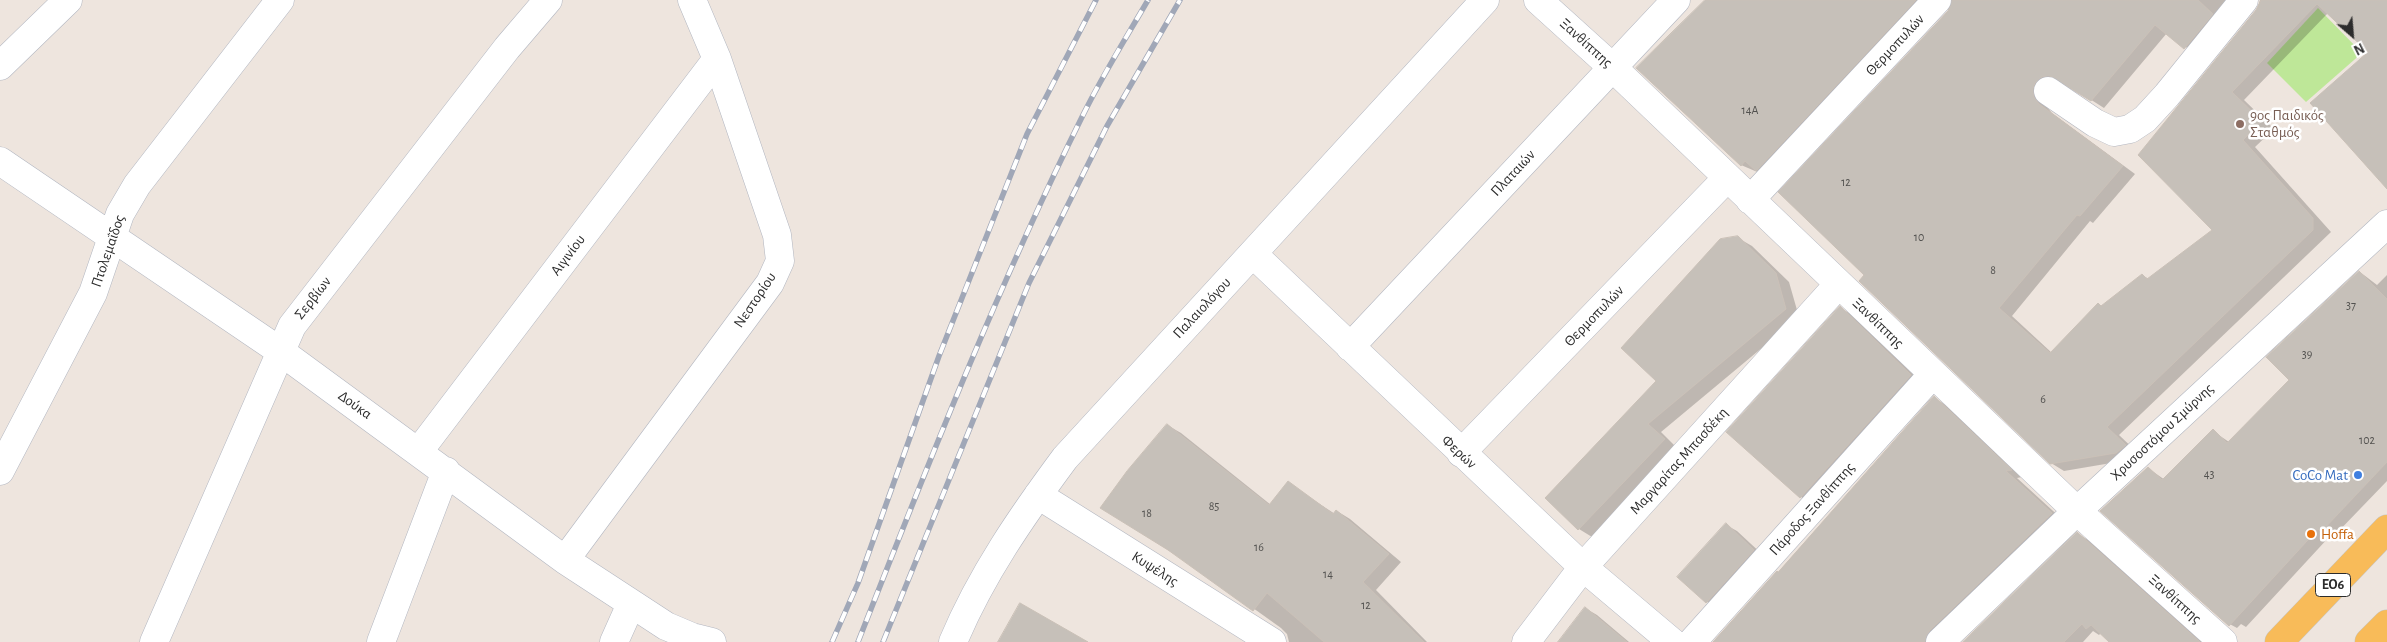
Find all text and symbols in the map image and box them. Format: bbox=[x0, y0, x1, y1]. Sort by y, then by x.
street label: Θερμοπυλών bbox=[1862, 10, 1928, 80]
north arrow bbox=[2327, 10, 2377, 60]
street label: Ξανθίππης bbox=[1556, 15, 1616, 71]
text: N bbox=[2351, 40, 2366, 57]
house number: 14A bbox=[1742, 103, 1758, 117]
place label: 9ος Παιδικός Σταθμός bbox=[2250, 106, 2324, 141]
marker: 9ος Παιδικός Σταθμός bbox=[2234, 118, 2246, 130]
street label: Πλαταιών bbox=[1487, 146, 1539, 200]
house number: 12 bbox=[1841, 175, 1851, 189]
street label: Πτολεμαΐδος bbox=[87, 213, 129, 289]
house number: 10 bbox=[1914, 230, 1924, 244]
street label: Αιγινίου bbox=[547, 231, 589, 279]
house number: 8 bbox=[1990, 263, 1996, 277]
street label: Νεστορίου bbox=[730, 269, 780, 331]
street label: Σερβίων bbox=[291, 273, 335, 323]
street label: Παλαιολόγου bbox=[1169, 274, 1235, 342]
street label: Θερμοπυλών bbox=[1560, 282, 1628, 350]
street label: Ξανθίππης bbox=[1848, 294, 1908, 352]
house number: 37 bbox=[2346, 298, 2356, 312]
house number: 39 bbox=[2302, 347, 2312, 361]
street label: Χρυσοστόμου Σμύρνης bbox=[2107, 380, 2217, 484]
street label: Δούκα bbox=[335, 387, 375, 423]
house number: 6 bbox=[2040, 392, 2046, 406]
street label: Μαργαρίτας Μπασδέκη bbox=[1626, 404, 1732, 518]
street label: Φερών bbox=[1438, 431, 1480, 473]
house number: 102 bbox=[2359, 433, 2375, 447]
street label: Πάροδος Ξανθίππης bbox=[1765, 459, 1859, 559]
place label: CoCo Mat bbox=[2292, 466, 2348, 484]
house number: 43 bbox=[2204, 467, 2214, 481]
marker: CoCo Mat bbox=[2352, 469, 2364, 481]
house number: 85 bbox=[1209, 499, 1219, 513]
house number: 18 bbox=[1142, 506, 1152, 520]
place label: Hoffa bbox=[2321, 525, 2354, 543]
marker: Hoffa bbox=[2305, 528, 2317, 540]
house number: 16 bbox=[1254, 540, 1264, 554]
street label: Κυψέλης bbox=[1128, 548, 1182, 590]
house number: 14 bbox=[1323, 567, 1333, 581]
street label: Ξανθίππης bbox=[2145, 571, 2205, 627]
road number: ΕΟ6 bbox=[2316, 574, 2350, 596]
house number: 12 bbox=[1361, 598, 1371, 612]

